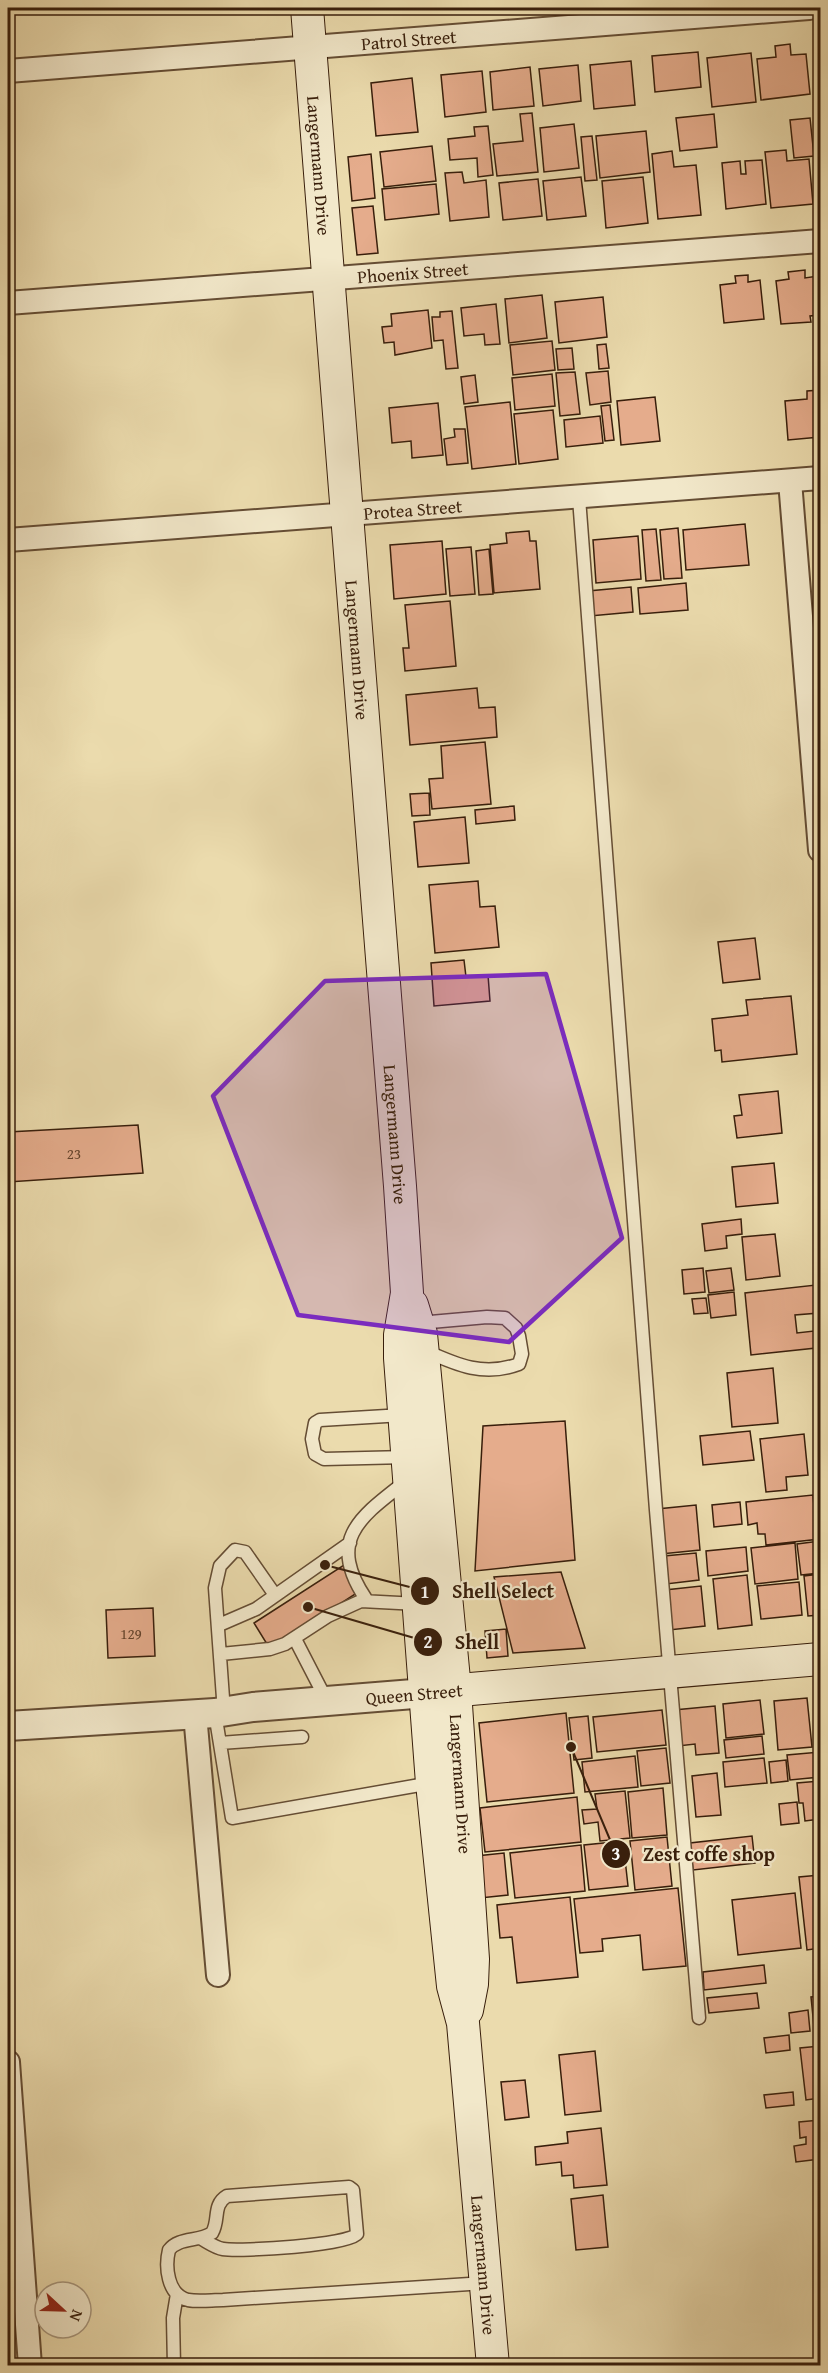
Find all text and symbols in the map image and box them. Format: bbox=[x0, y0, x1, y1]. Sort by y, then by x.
street label: Patrol Street bbox=[360, 22, 458, 57]
street label: Langermann Drive bbox=[300, 95, 338, 236]
street label: Phoenix Street bbox=[356, 254, 470, 290]
street label: Protea Street bbox=[362, 492, 464, 526]
street label: Langermann Drive bbox=[339, 579, 377, 721]
street label: Langermann Drive bbox=[377, 1064, 415, 1205]
house number: 23 bbox=[67, 1143, 81, 1164]
callout: Shell Select bbox=[410, 1572, 566, 1610]
text: Shell Select bbox=[452, 1576, 554, 1605]
text: 1 bbox=[420, 1578, 430, 1605]
house number: 129 bbox=[120, 1623, 142, 1644]
callout: Shell bbox=[413, 1623, 512, 1661]
text: Shell bbox=[455, 1627, 499, 1656]
text: 2 bbox=[423, 1628, 433, 1655]
street label: Queen Street bbox=[364, 1676, 464, 1712]
street label: Langermann Drive bbox=[443, 1713, 479, 1855]
callout: Zest coffe shop bbox=[601, 1835, 787, 1873]
text: Zest coffe shop bbox=[643, 1839, 775, 1868]
text: 3 bbox=[611, 1840, 621, 1867]
street label: Langermann Drive bbox=[465, 2194, 504, 2336]
north arrow bbox=[33, 2280, 93, 2340]
text: N bbox=[64, 2306, 90, 2325]

